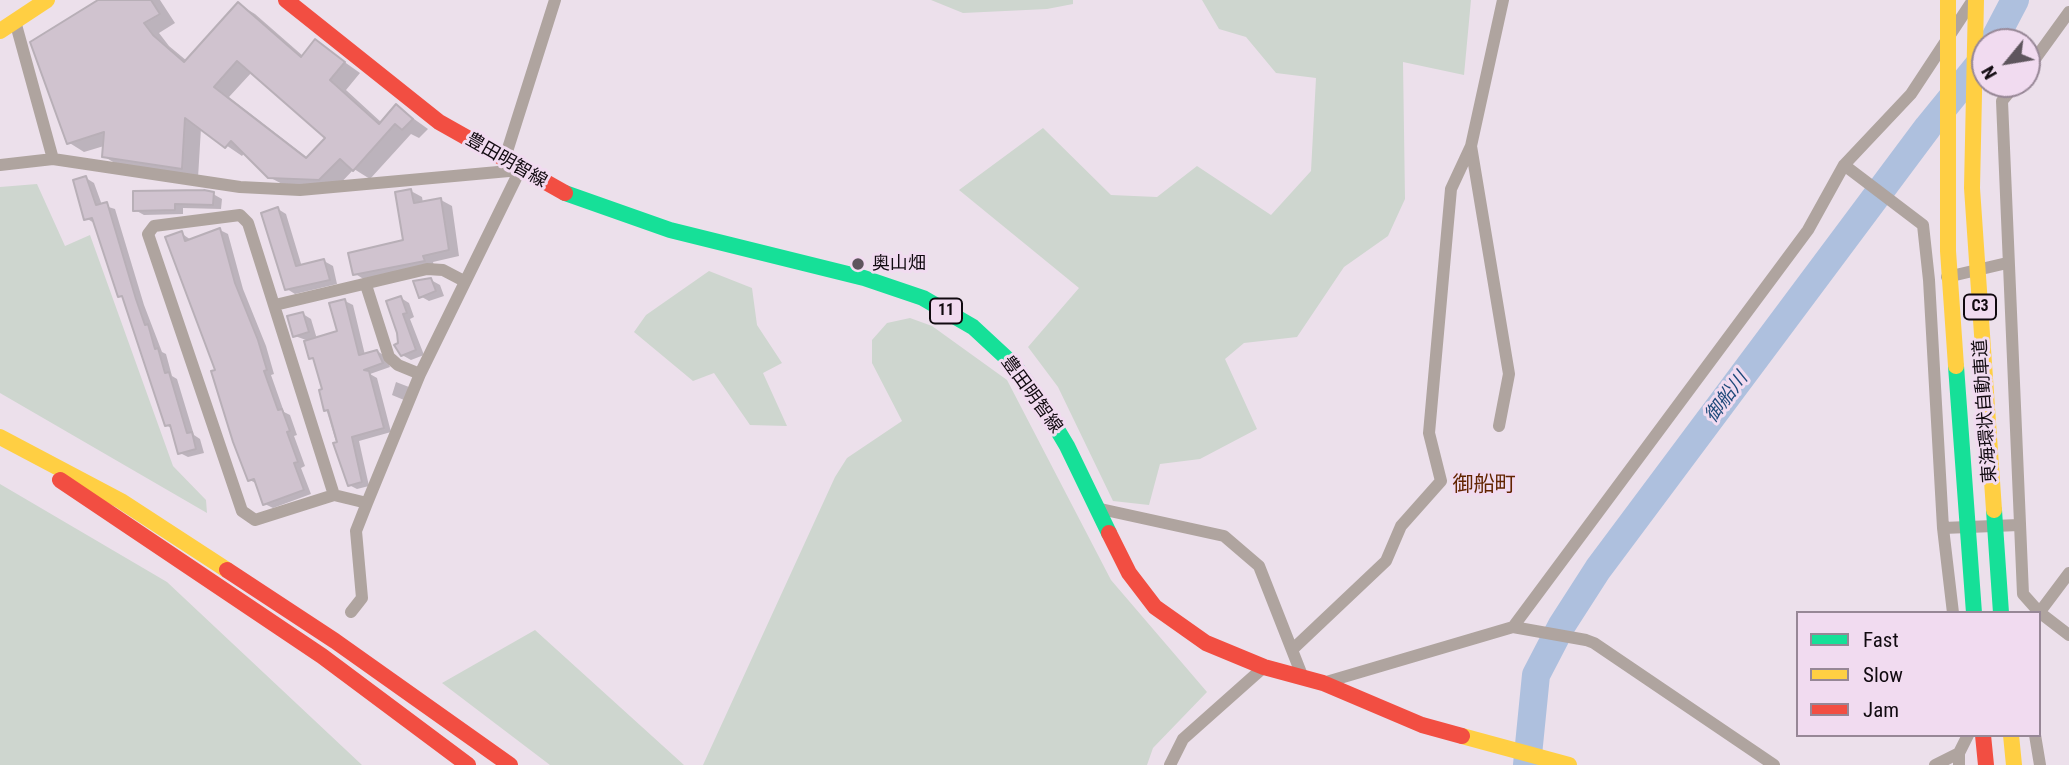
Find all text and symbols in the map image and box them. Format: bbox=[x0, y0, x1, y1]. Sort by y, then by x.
north arrow bbox=[1971, 28, 2041, 98]
text: N bbox=[1976, 62, 2002, 84]
street label: 豊田明智線 bbox=[462, 129, 550, 193]
place label: 奥山畑 bbox=[872, 253, 926, 275]
marker: 奥山畑 bbox=[850, 256, 866, 272]
road number: C3 bbox=[1964, 294, 1996, 320]
road number: 11 bbox=[930, 298, 962, 324]
street label: 東海環状自動車道 bbox=[1970, 338, 2002, 484]
street label: 豊田明智線 bbox=[996, 352, 1066, 438]
water label: 御船川 bbox=[1701, 368, 1753, 428]
district label: 御船町 bbox=[1453, 473, 1515, 499]
legend bbox=[1796, 611, 2041, 737]
text: Fast bbox=[1863, 628, 1899, 652]
text: Slow bbox=[1863, 663, 1903, 687]
text: Jam bbox=[1863, 698, 1899, 722]

